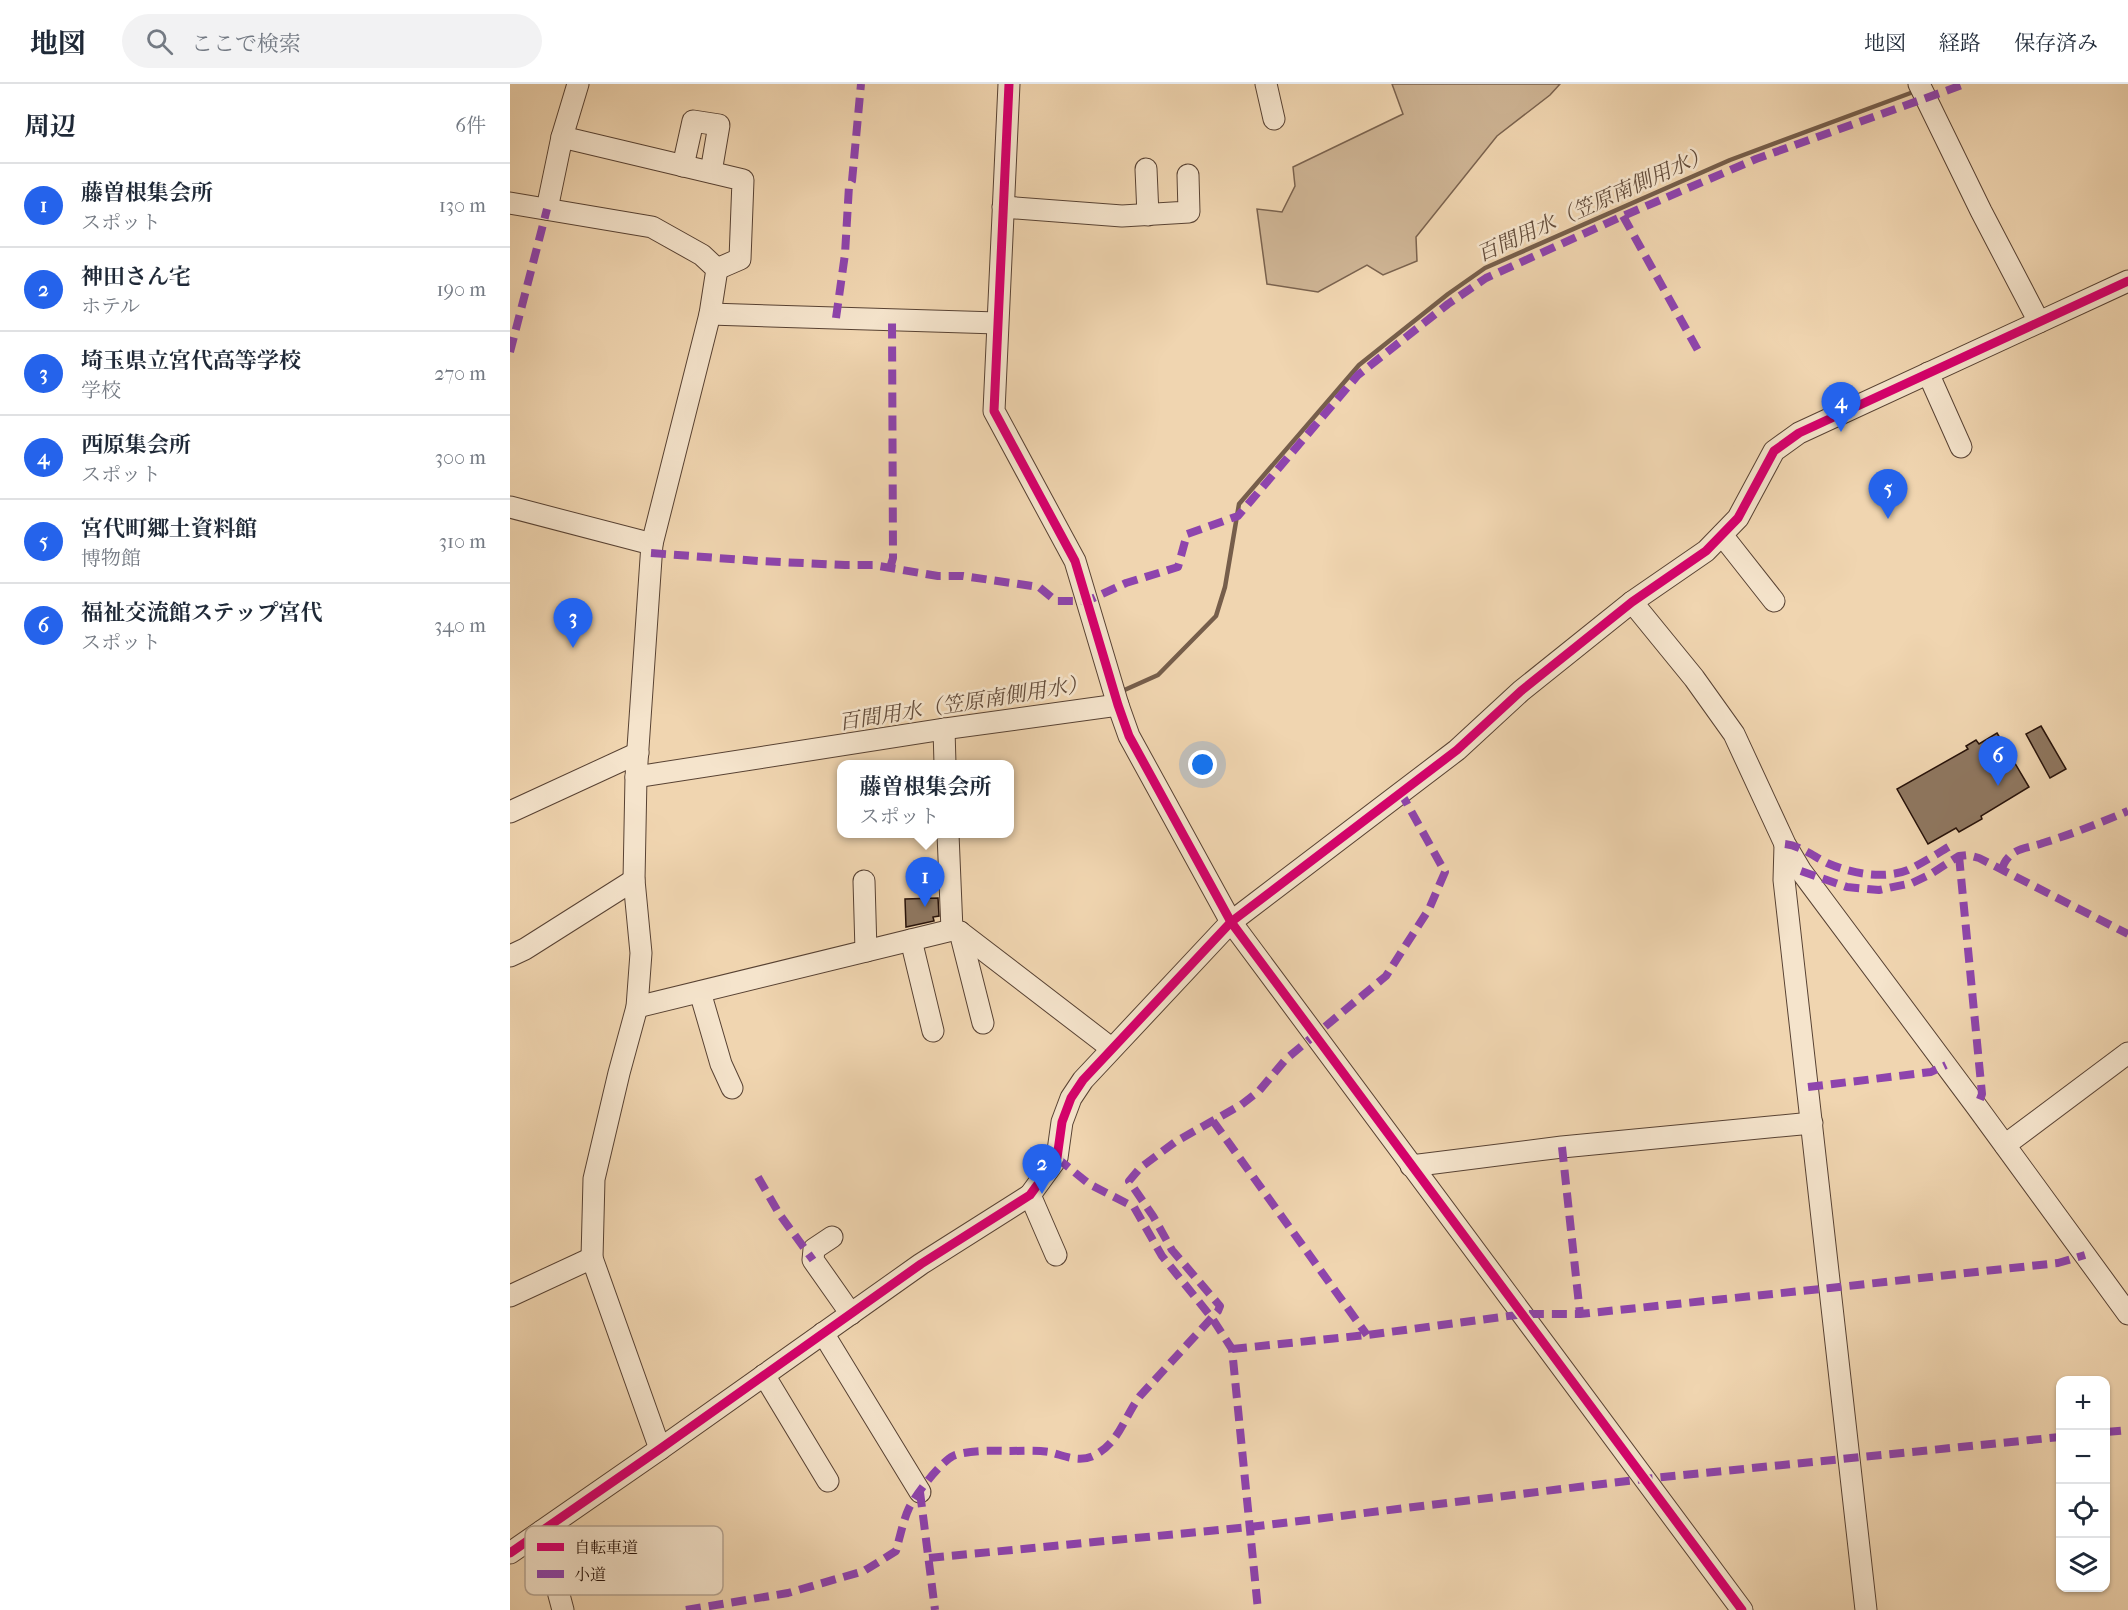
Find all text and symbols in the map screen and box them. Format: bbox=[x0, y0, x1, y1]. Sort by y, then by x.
search box bbox=[122, 14, 542, 68]
icon: search bbox=[143, 25, 176, 58]
text: 地図 bbox=[30, 27, 86, 60]
text: ここで検索 bbox=[191, 31, 301, 57]
text: 地図 bbox=[1864, 31, 1906, 55]
text: 経路 bbox=[1939, 31, 1981, 55]
text: 保存済み bbox=[2014, 31, 2098, 55]
text: 周辺 bbox=[24, 111, 76, 142]
text: 6件 bbox=[455, 114, 486, 137]
water label: 百間用水（笠原南側用水） bbox=[1473, 142, 1713, 266]
text: 藤曽根集会所 bbox=[81, 180, 213, 206]
text: 1 bbox=[40, 194, 47, 217]
text: 130 m bbox=[439, 194, 486, 217]
text: スポット bbox=[81, 211, 161, 234]
text: 神田さん宅 bbox=[81, 264, 191, 290]
text: 2 bbox=[38, 278, 49, 301]
text: 190 m bbox=[436, 278, 486, 301]
text: ホテル bbox=[81, 295, 140, 318]
text: 埼玉県立宮代高等学校 bbox=[81, 348, 301, 374]
text: 3 bbox=[39, 362, 48, 385]
text: 270 m bbox=[434, 362, 486, 385]
text: 学校 bbox=[81, 379, 121, 402]
pin: 4 bbox=[1822, 382, 1860, 432]
text: 西原集会所 bbox=[81, 432, 191, 458]
text: 4 bbox=[38, 446, 49, 469]
text: 300 m bbox=[435, 446, 486, 469]
text: スポット bbox=[81, 463, 161, 486]
pin: 5 bbox=[1868, 470, 1908, 519]
text: 宮代町郷土資料館 bbox=[81, 516, 257, 542]
text: 5 bbox=[39, 530, 48, 553]
text: 310 m bbox=[439, 530, 486, 553]
text: 博物館 bbox=[81, 547, 141, 570]
pin: 3 bbox=[554, 598, 592, 648]
text: 福祉交流館ステップ宮代 bbox=[81, 600, 323, 626]
text: 6 bbox=[38, 614, 49, 637]
text: 340 m bbox=[434, 614, 486, 637]
text: スポット bbox=[81, 631, 161, 654]
water label: 百間用水（笠原南側用水） bbox=[837, 671, 1089, 735]
pin: 6 bbox=[1978, 736, 2018, 786]
your location bbox=[1188, 750, 1217, 779]
popup bbox=[837, 760, 1014, 838]
text: 藤曽根集会所 bbox=[859, 774, 992, 800]
text: スポット bbox=[859, 805, 939, 828]
pin: 1 bbox=[906, 858, 944, 907]
pin: 2 bbox=[1022, 1144, 1062, 1194]
map controls bbox=[2056, 1376, 2110, 1592]
button: + bbox=[2056, 1376, 2110, 1430]
button: − bbox=[2056, 1430, 2110, 1484]
button: locate bbox=[2056, 1484, 2110, 1538]
legend bbox=[525, 1526, 723, 1595]
text: 自転車道 bbox=[574, 1538, 638, 1557]
button: layers bbox=[2056, 1538, 2110, 1592]
text: 小道 bbox=[574, 1565, 606, 1584]

